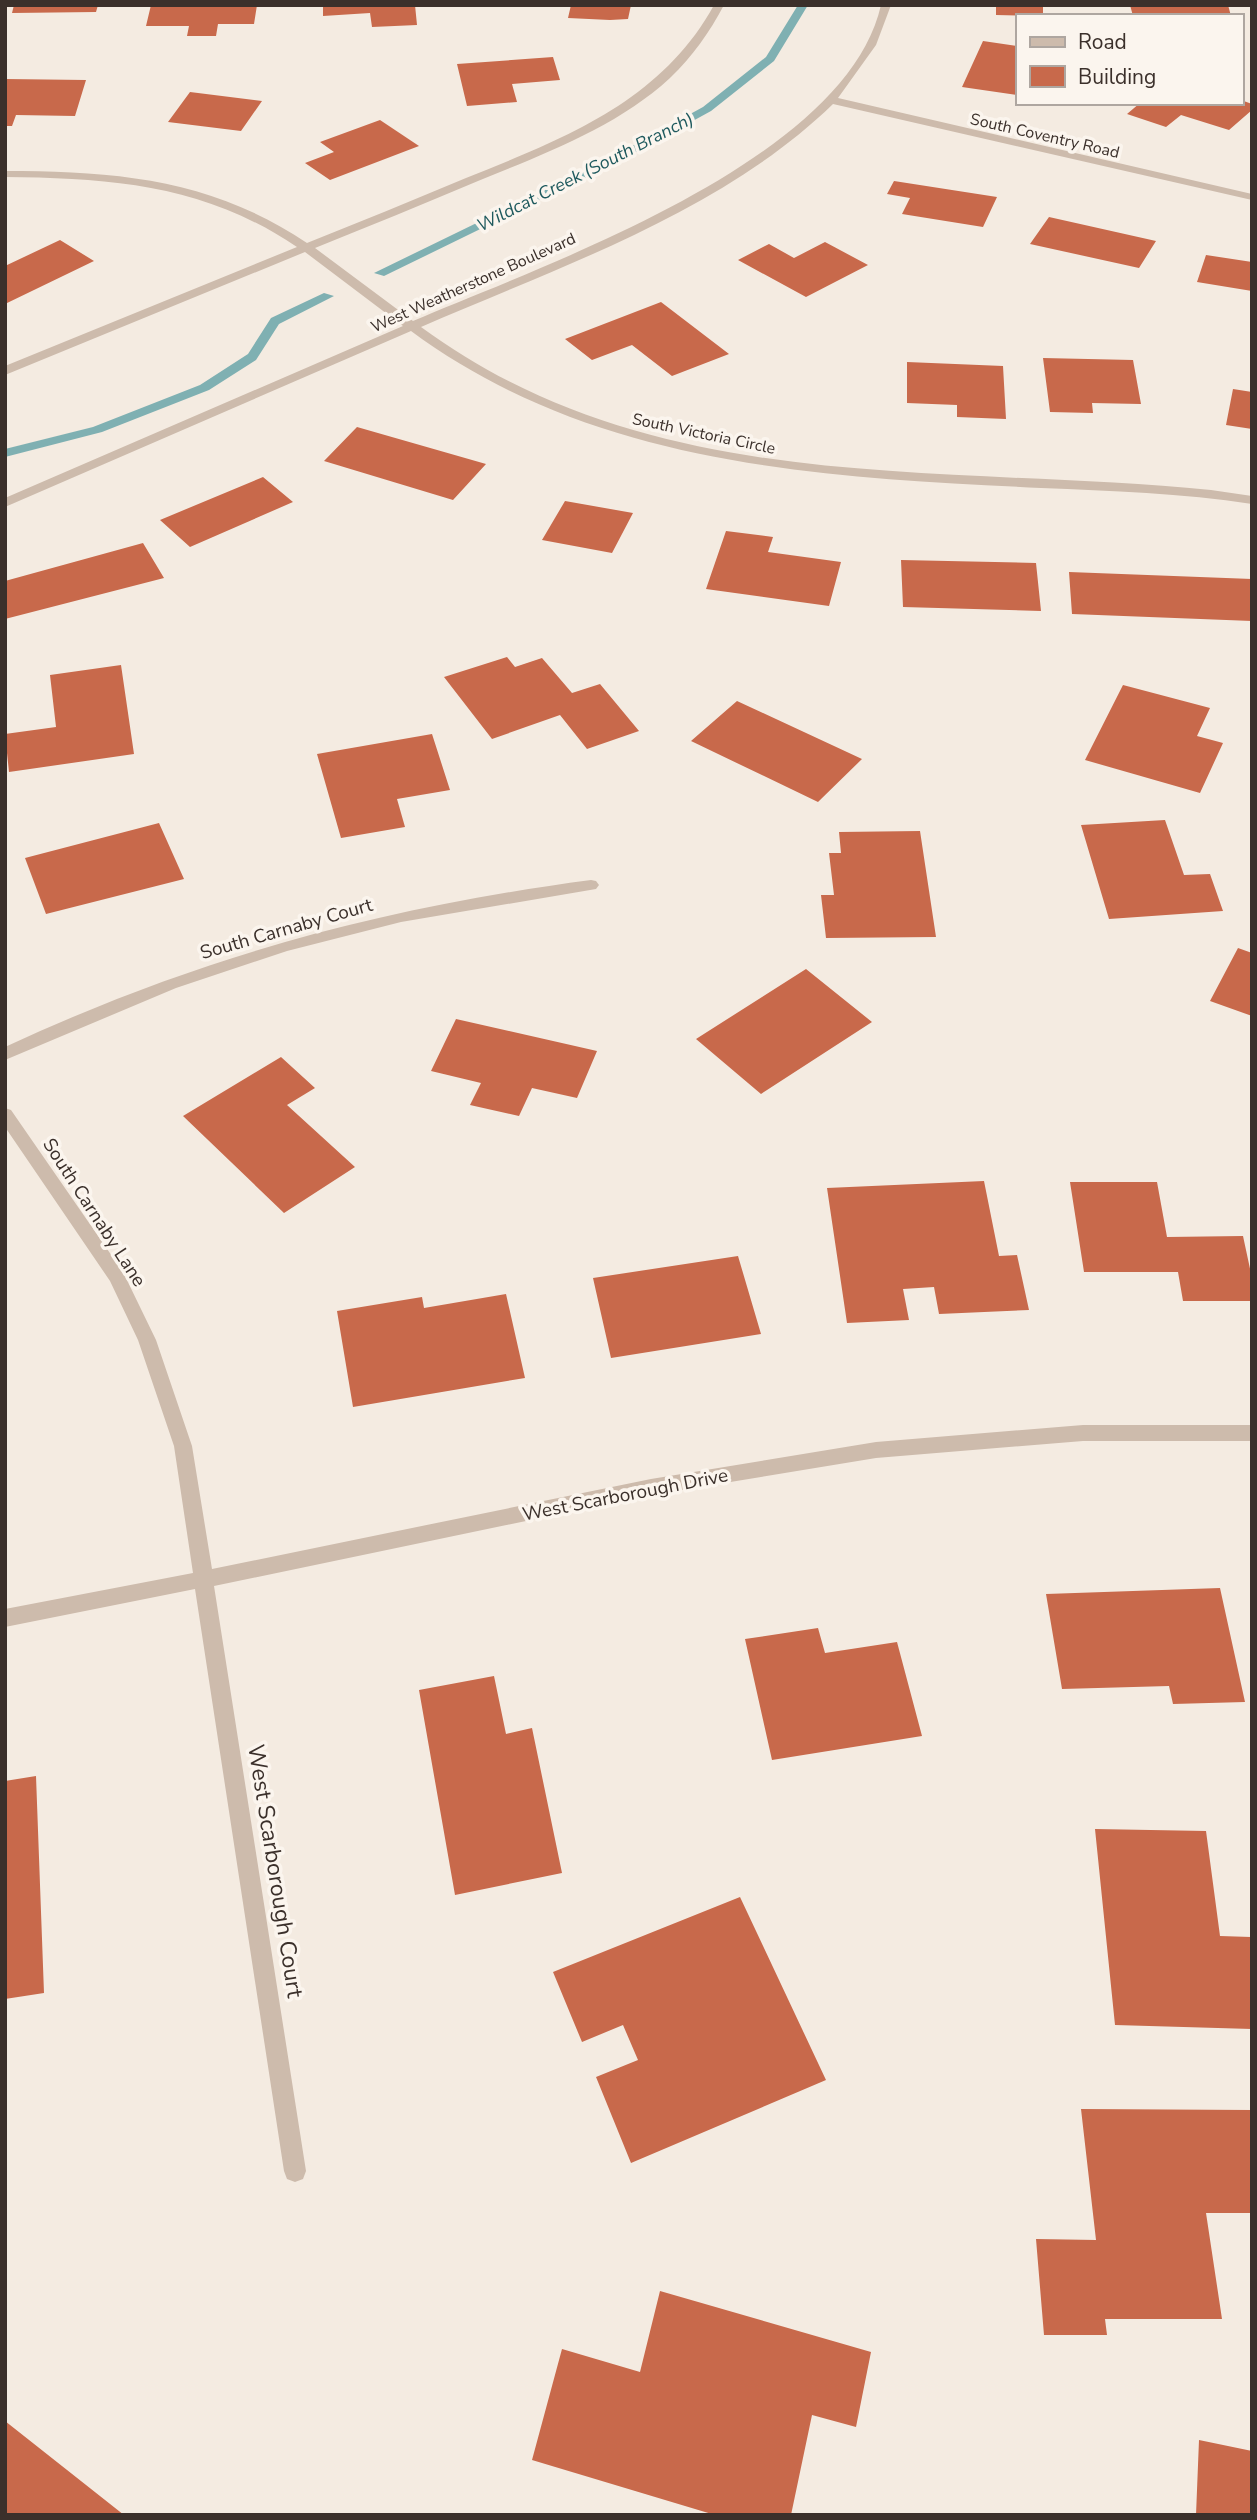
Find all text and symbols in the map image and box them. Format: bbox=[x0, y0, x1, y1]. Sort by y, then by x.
legend bbox=[1016, 14, 1243, 105]
text: Road bbox=[1078, 28, 1127, 56]
text: Building bbox=[1078, 63, 1156, 91]
water label: Wildcat Creek (South Branch) bbox=[473, 107, 697, 237]
street label: South Coventry Road bbox=[968, 108, 1122, 164]
street label: West Weatherstone Boulevard bbox=[368, 228, 579, 338]
street label: South Victoria Circle bbox=[630, 408, 777, 460]
street label: South Carnaby Court bbox=[197, 892, 376, 966]
street label: South Carnaby Lane bbox=[36, 1133, 152, 1292]
street label: West Scarborough Drive bbox=[520, 1462, 730, 1528]
street label: West Scarborough Court bbox=[240, 1742, 311, 2001]

